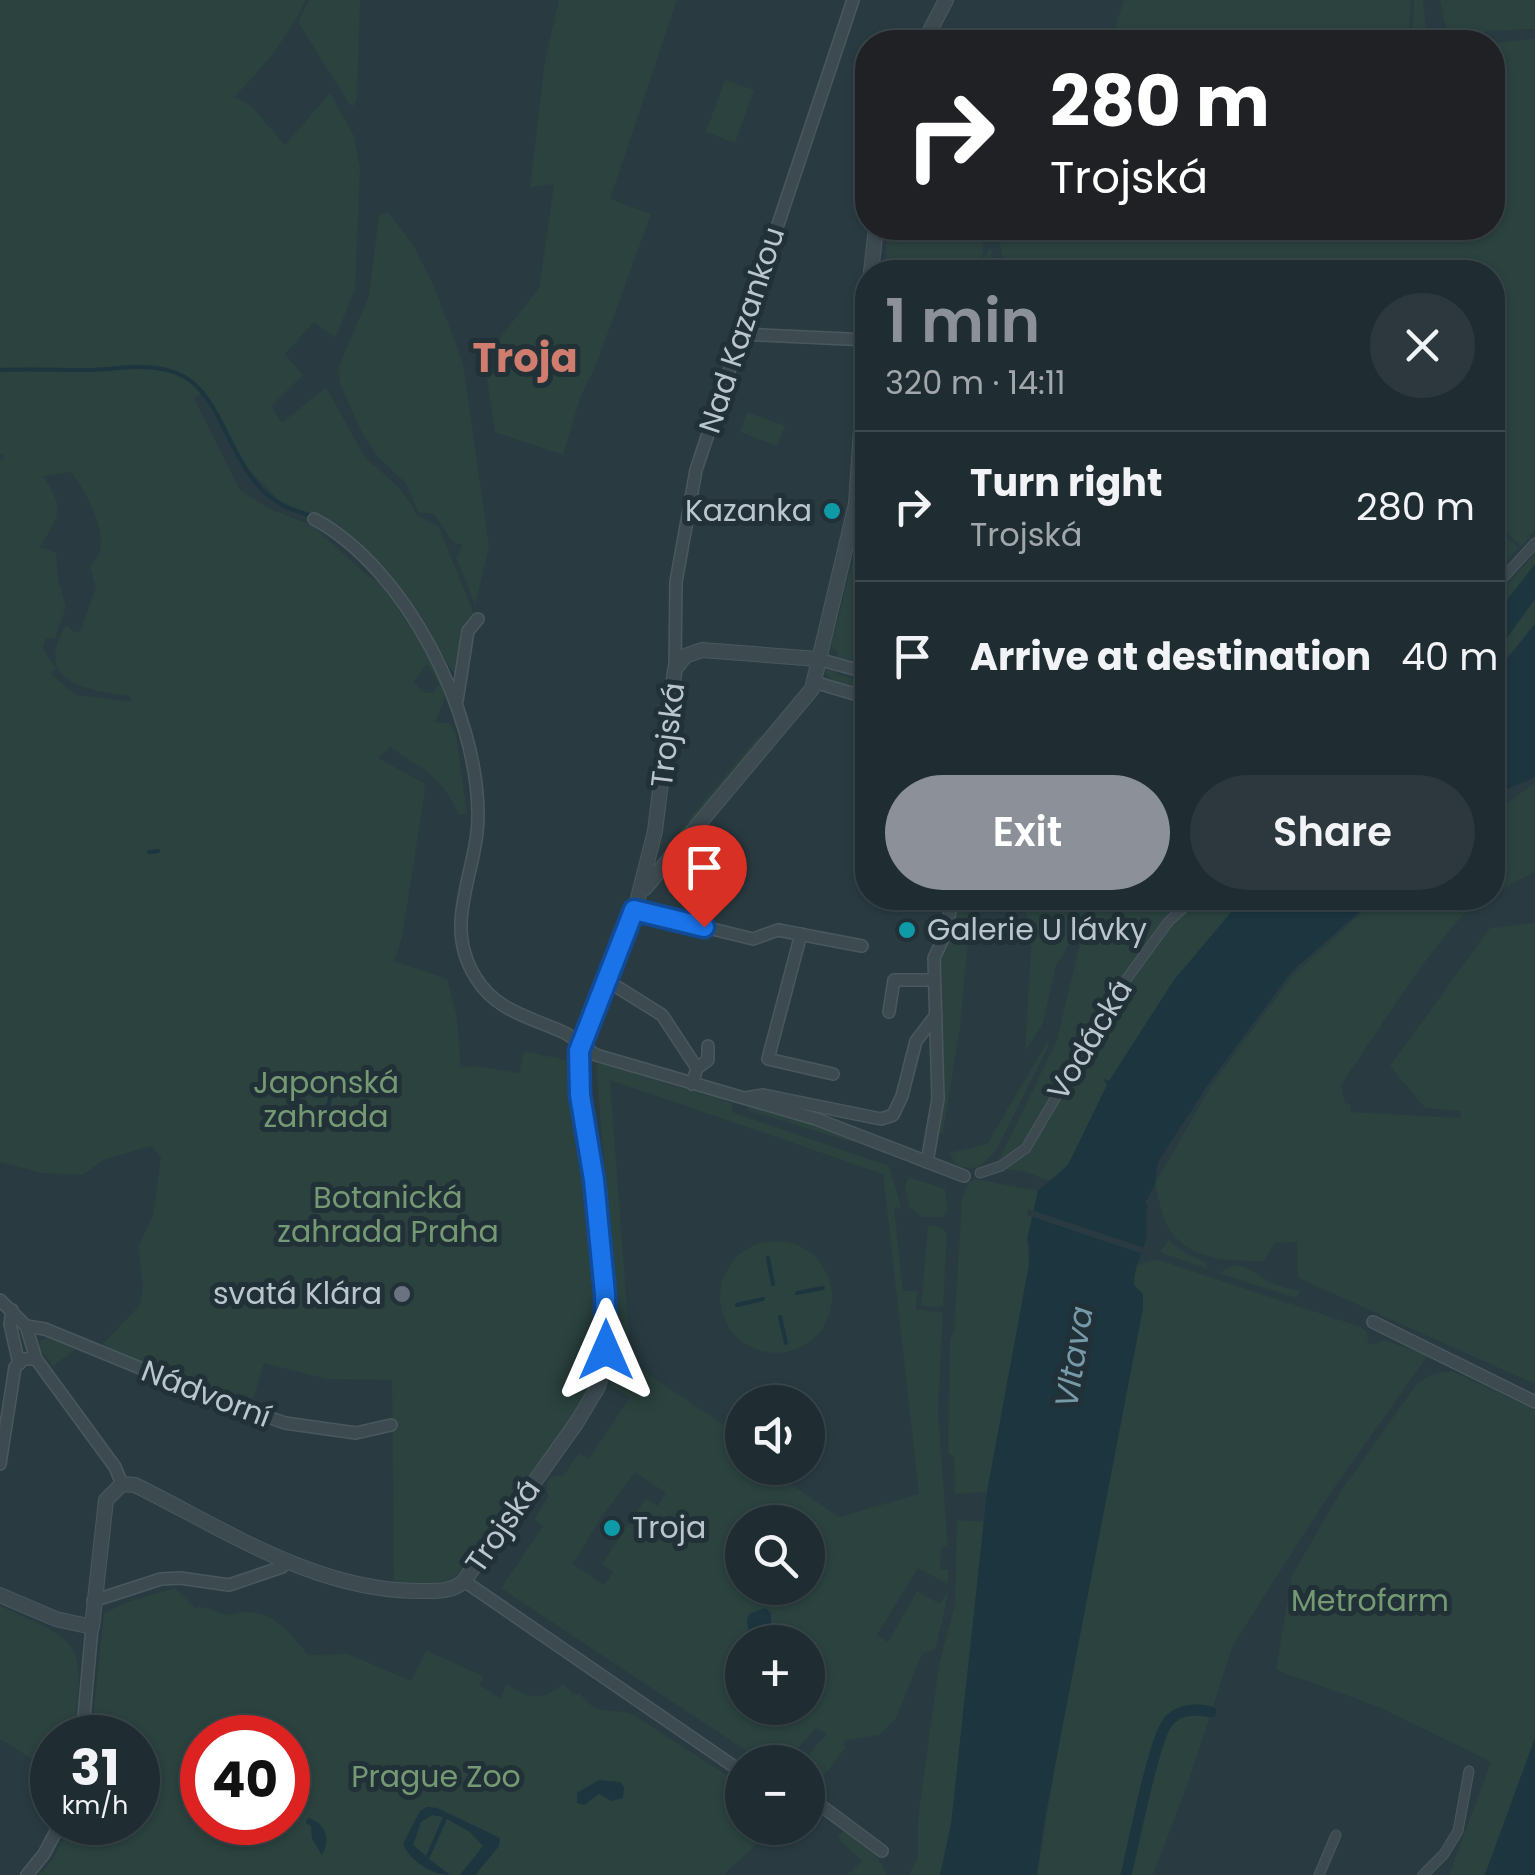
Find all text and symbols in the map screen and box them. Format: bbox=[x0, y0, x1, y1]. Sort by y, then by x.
text: 280 m bbox=[1050, 52, 1270, 151]
icon: right bbox=[885, 70, 1015, 200]
text: Trojská bbox=[1050, 146, 1208, 209]
street label: Nad Kazankou bbox=[688, 221, 795, 439]
text: 1 min bbox=[885, 279, 1040, 363]
button: close bbox=[1370, 293, 1475, 398]
district label: Troja bbox=[472, 330, 578, 386]
text: 320 m · 14:11 bbox=[885, 360, 1065, 405]
text: Turn right bbox=[970, 456, 1162, 509]
icon: right bbox=[885, 479, 940, 534]
text: 280 m bbox=[1356, 480, 1475, 533]
place label: Kazanka bbox=[685, 489, 812, 532]
marker: Kazanka bbox=[821, 500, 843, 522]
text: Trojská bbox=[970, 512, 1082, 557]
icon: arrive bbox=[885, 629, 940, 684]
text: Arrive at destination bbox=[970, 630, 1371, 683]
text: 40 m bbox=[1401, 630, 1498, 683]
street label: Trojská bbox=[640, 680, 695, 790]
button: Exit bbox=[885, 775, 1170, 890]
button: Share bbox=[1190, 775, 1475, 890]
pin bbox=[662, 825, 747, 928]
icon: arrive bbox=[677, 840, 732, 895]
place label: Galerie U lávky bbox=[927, 908, 1147, 951]
marker: Galerie U lávky bbox=[896, 919, 918, 941]
street label: Vodácká bbox=[1037, 971, 1143, 1108]
park label: Japonská zahrada bbox=[253, 1061, 399, 1138]
park label: Botanická zahrada Praha bbox=[277, 1176, 499, 1253]
place label: svatá Klára bbox=[213, 1272, 382, 1315]
marker: svatá Klára bbox=[391, 1283, 413, 1305]
position arrow bbox=[554, 1298, 658, 1402]
water label: Vltava bbox=[1043, 1303, 1104, 1411]
street label: Nádvorní bbox=[135, 1349, 277, 1438]
map controls bbox=[725, 1385, 825, 1845]
button: sound bbox=[725, 1385, 825, 1485]
street label: Trojská bbox=[455, 1470, 550, 1581]
button: search bbox=[725, 1505, 825, 1605]
place label: Troja bbox=[632, 1506, 706, 1549]
marker: Troja bbox=[601, 1517, 623, 1539]
park label: Metrofarm bbox=[1291, 1579, 1449, 1622]
button: + bbox=[725, 1625, 825, 1725]
speed limit sign: 40 bbox=[180, 1715, 310, 1845]
text: 31 bbox=[70, 1732, 120, 1803]
button: − bbox=[725, 1745, 825, 1845]
park label: Prague Zoo bbox=[351, 1755, 521, 1798]
text: km/h bbox=[62, 1788, 128, 1823]

